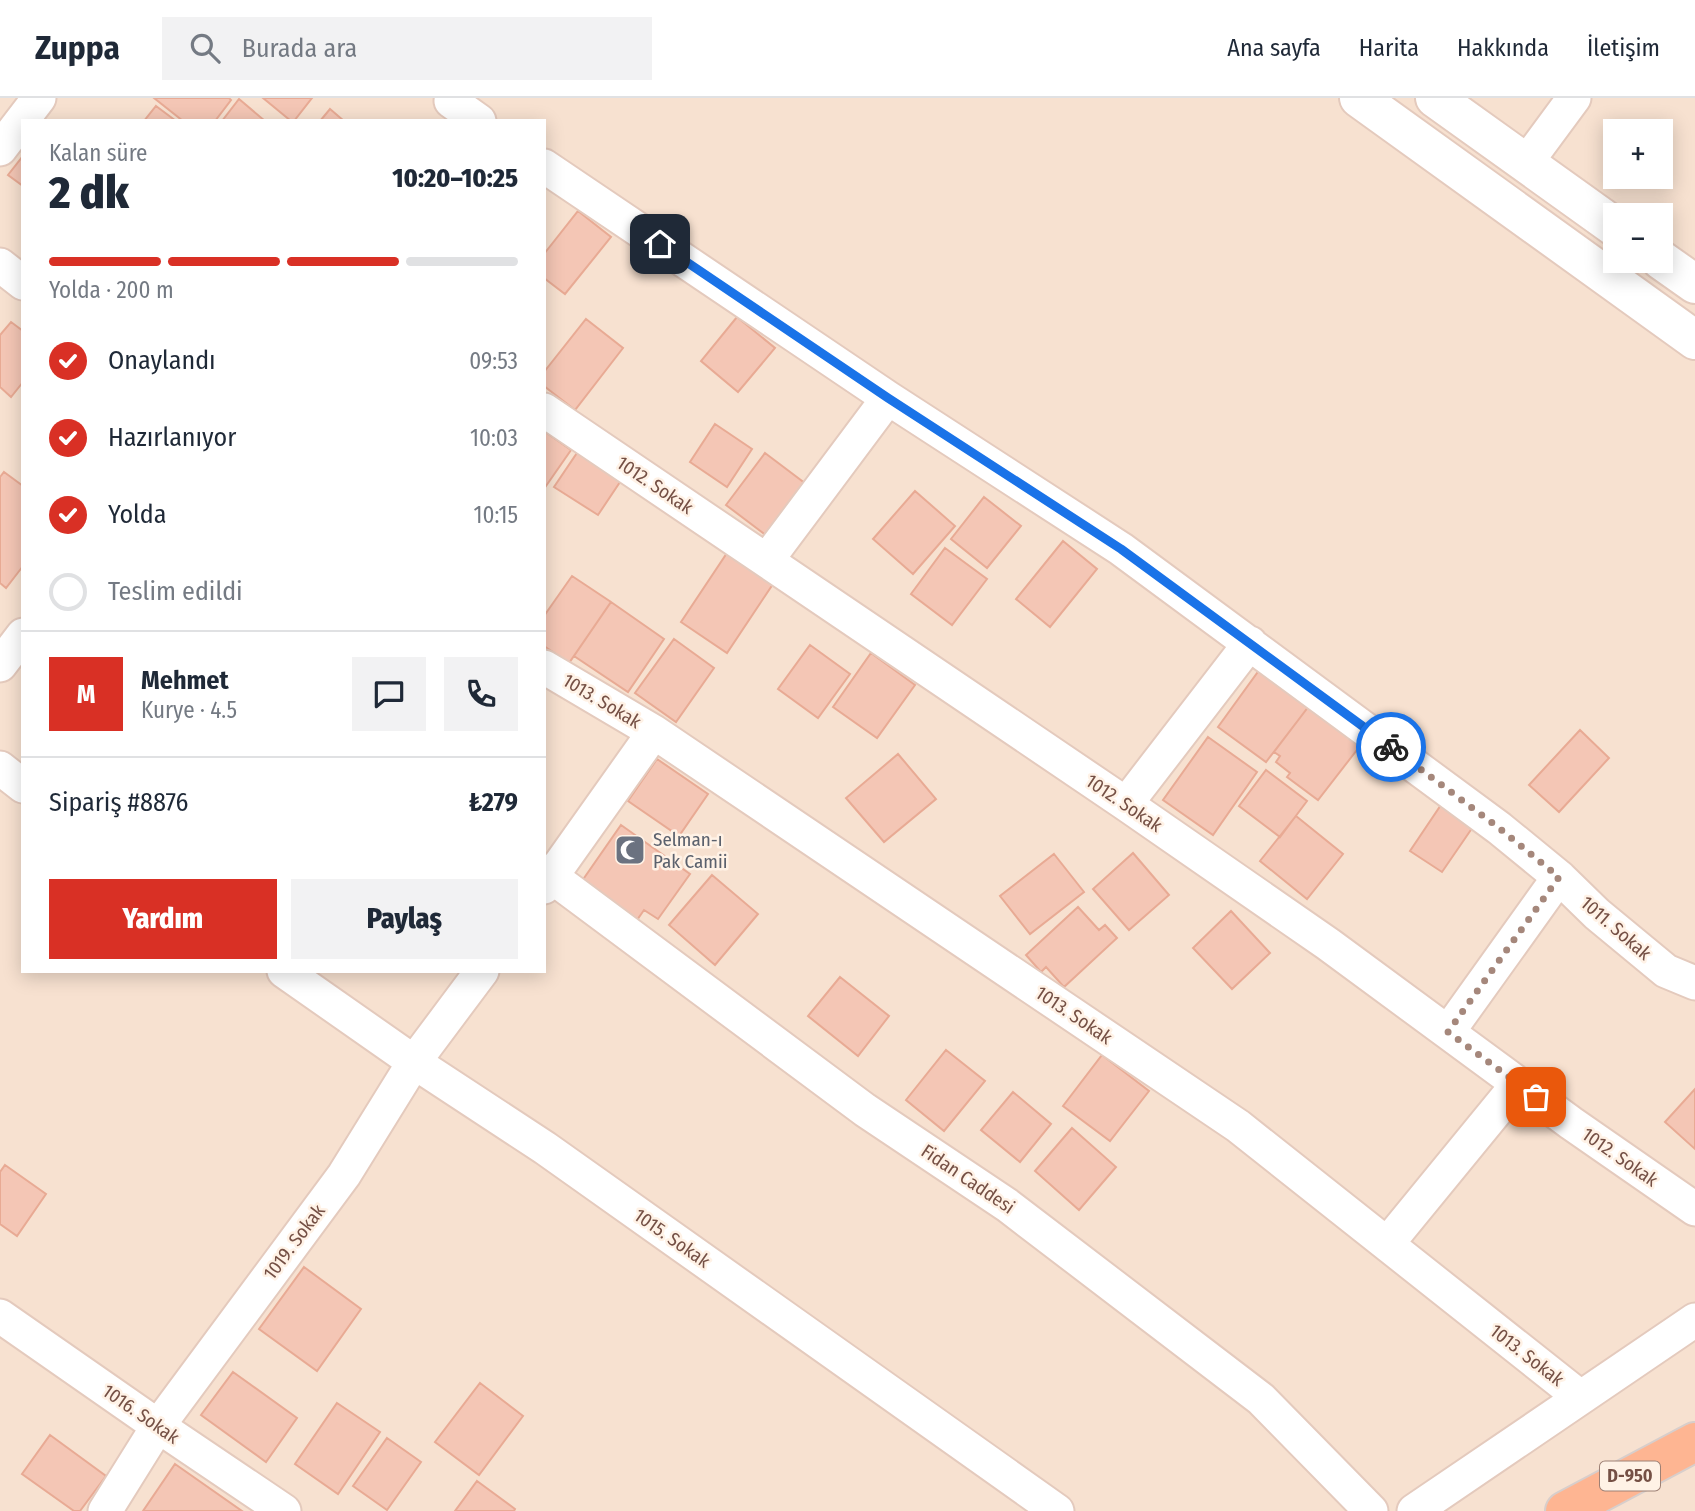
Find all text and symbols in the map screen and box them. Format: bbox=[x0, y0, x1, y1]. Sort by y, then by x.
search box bbox=[162, 17, 652, 80]
text: Zuppa bbox=[35, 28, 120, 68]
icon: search bbox=[186, 29, 224, 67]
text: Burada ara bbox=[242, 33, 357, 64]
text: Ana sayfa bbox=[1227, 34, 1321, 62]
text: Harita bbox=[1359, 34, 1419, 62]
text: Hakkında bbox=[1457, 34, 1549, 62]
text: İletişim bbox=[1587, 34, 1660, 62]
map controls bbox=[1603, 119, 1673, 273]
button: + bbox=[1603, 119, 1673, 189]
text: Kalan süre bbox=[49, 139, 147, 167]
text: 10:20–10:25 bbox=[392, 163, 518, 194]
text: 2 dk bbox=[49, 165, 129, 220]
button: − bbox=[1603, 203, 1673, 273]
pin bbox=[630, 214, 690, 274]
icon: home bbox=[641, 225, 679, 263]
text: Yolda · 200 m bbox=[49, 276, 174, 304]
icon: check bbox=[49, 342, 87, 380]
text: Onaylandı bbox=[108, 345, 216, 376]
text: 09:53 bbox=[469, 347, 518, 375]
icon: check bbox=[49, 419, 87, 457]
text: Hazırlanıyor bbox=[108, 422, 236, 453]
text: 10:03 bbox=[470, 424, 518, 452]
street label: 1012. Sokak bbox=[612, 451, 698, 519]
icon: check bbox=[49, 496, 87, 534]
text: Yolda bbox=[108, 499, 167, 530]
text: 10:15 bbox=[474, 501, 518, 529]
text: Teslim edildi bbox=[108, 576, 243, 607]
button: chat bbox=[352, 657, 426, 731]
button: phone bbox=[444, 657, 518, 731]
text: Mehmet bbox=[141, 665, 229, 696]
street label: 1013. Sokak bbox=[559, 669, 646, 733]
text: M bbox=[77, 679, 95, 710]
text: Kurye · 4.5 bbox=[141, 696, 237, 724]
courier bbox=[1356, 712, 1426, 782]
icon: bike bbox=[1372, 728, 1410, 766]
street label: 1012. Sokak bbox=[1081, 769, 1167, 837]
text: Sipariş #8876 bbox=[49, 787, 188, 818]
text: ₺279 bbox=[468, 787, 518, 818]
place label: Selman-ı Pak Camii bbox=[653, 828, 728, 873]
mosque icon: Selman-ı Pak Camii bbox=[613, 833, 647, 867]
button: Yardım bbox=[49, 879, 277, 959]
button: Paylaş bbox=[291, 879, 518, 959]
street label: 1011. Sokak bbox=[1576, 891, 1656, 965]
street label: 1013. Sokak bbox=[1031, 981, 1117, 1049]
pin bbox=[1506, 1067, 1566, 1127]
icon: bag bbox=[1517, 1078, 1555, 1116]
street label: 1012. Sokak bbox=[1578, 1123, 1662, 1192]
street label: Fidan Caddesi bbox=[917, 1139, 1019, 1219]
street label: 1019. Sokak bbox=[258, 1200, 330, 1284]
street label: 1015. Sokak bbox=[630, 1203, 715, 1273]
street label: 1013. Sokak bbox=[1485, 1319, 1569, 1391]
street label: 1016. Sokak bbox=[98, 1379, 184, 1449]
road number: D-950 bbox=[1600, 1462, 1660, 1490]

